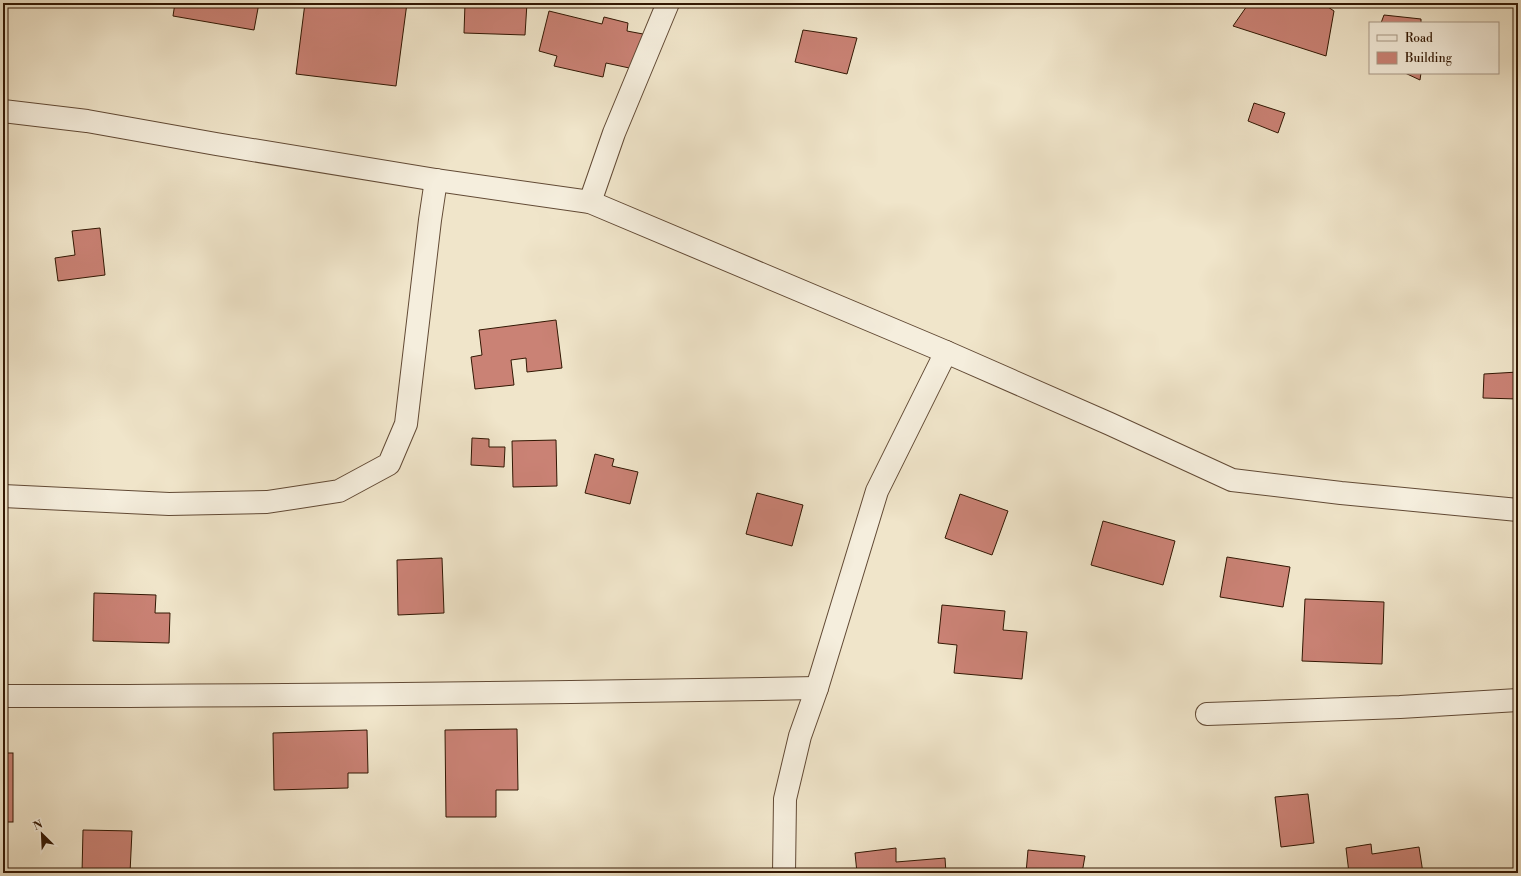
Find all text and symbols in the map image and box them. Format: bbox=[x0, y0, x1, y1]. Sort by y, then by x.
legend bbox=[1369, 22, 1499, 74]
text: Road bbox=[1405, 31, 1433, 46]
text: Building bbox=[1404, 51, 1453, 66]
north arrow bbox=[22, 814, 62, 854]
text: N bbox=[32, 817, 45, 834]

